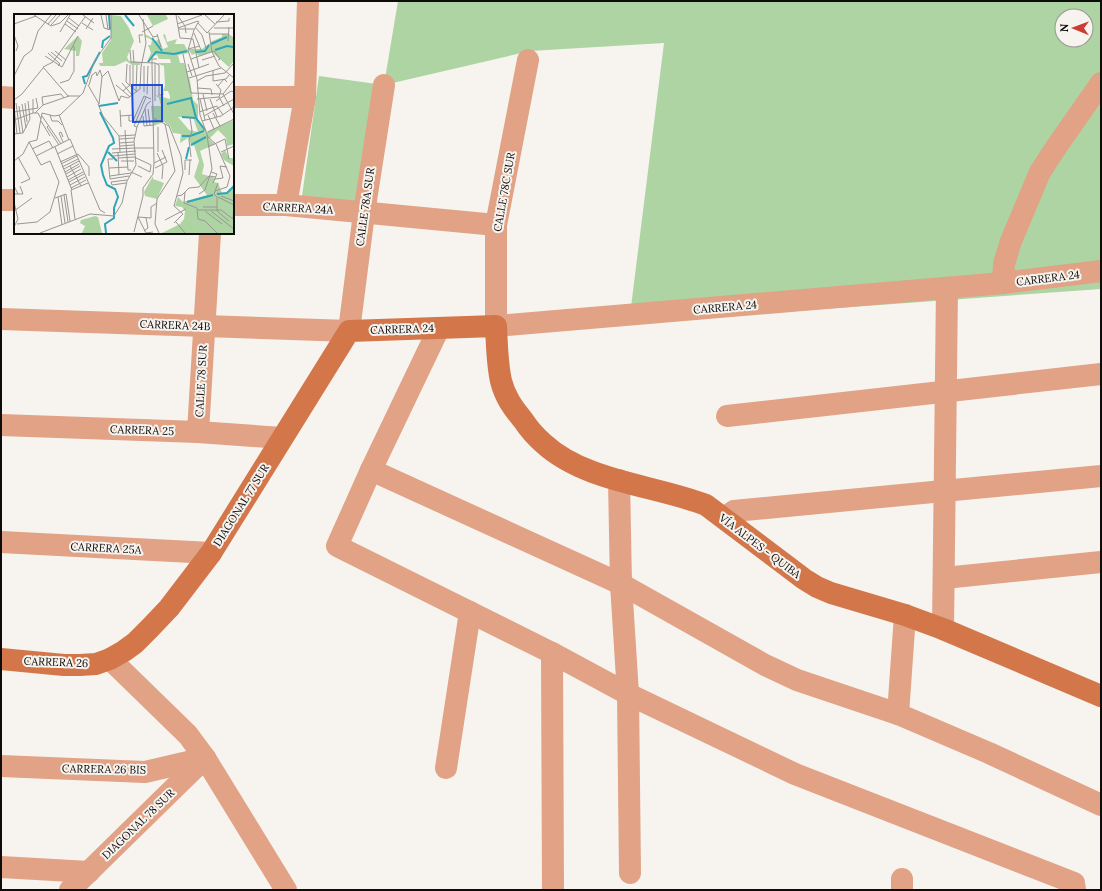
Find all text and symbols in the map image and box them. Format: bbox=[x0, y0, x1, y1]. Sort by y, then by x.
north arrow bbox=[1054, 8, 1094, 48]
inset map bbox=[14, 14, 234, 234]
text: N bbox=[1057, 23, 1071, 32]
street label: CALLE 78C SUR bbox=[490, 151, 518, 233]
street label: CALLE 78A SUR bbox=[353, 167, 377, 247]
street label: CARRERA 24A bbox=[262, 199, 335, 217]
street label: CARRERA 24 bbox=[1015, 267, 1081, 289]
street label: CARRERA 24 bbox=[693, 297, 758, 317]
street label: CARRERA 24B bbox=[139, 317, 211, 333]
street label: CARRERA 24 bbox=[370, 321, 434, 337]
street label: CALLE 78 SUR bbox=[192, 344, 210, 418]
street label: CARRERA 25 bbox=[110, 422, 174, 438]
street label: DIAGONAL 77 SUR bbox=[210, 461, 272, 549]
street label: VÍA ALPES - QUIBA bbox=[716, 510, 805, 582]
street label: CARRERA 25A bbox=[70, 539, 143, 557]
street label: CARRERA 26 bbox=[23, 654, 89, 670]
street label: CARRERA 26 BIS bbox=[62, 761, 146, 777]
street label: DIAGONAL 78 SUR bbox=[99, 786, 177, 862]

